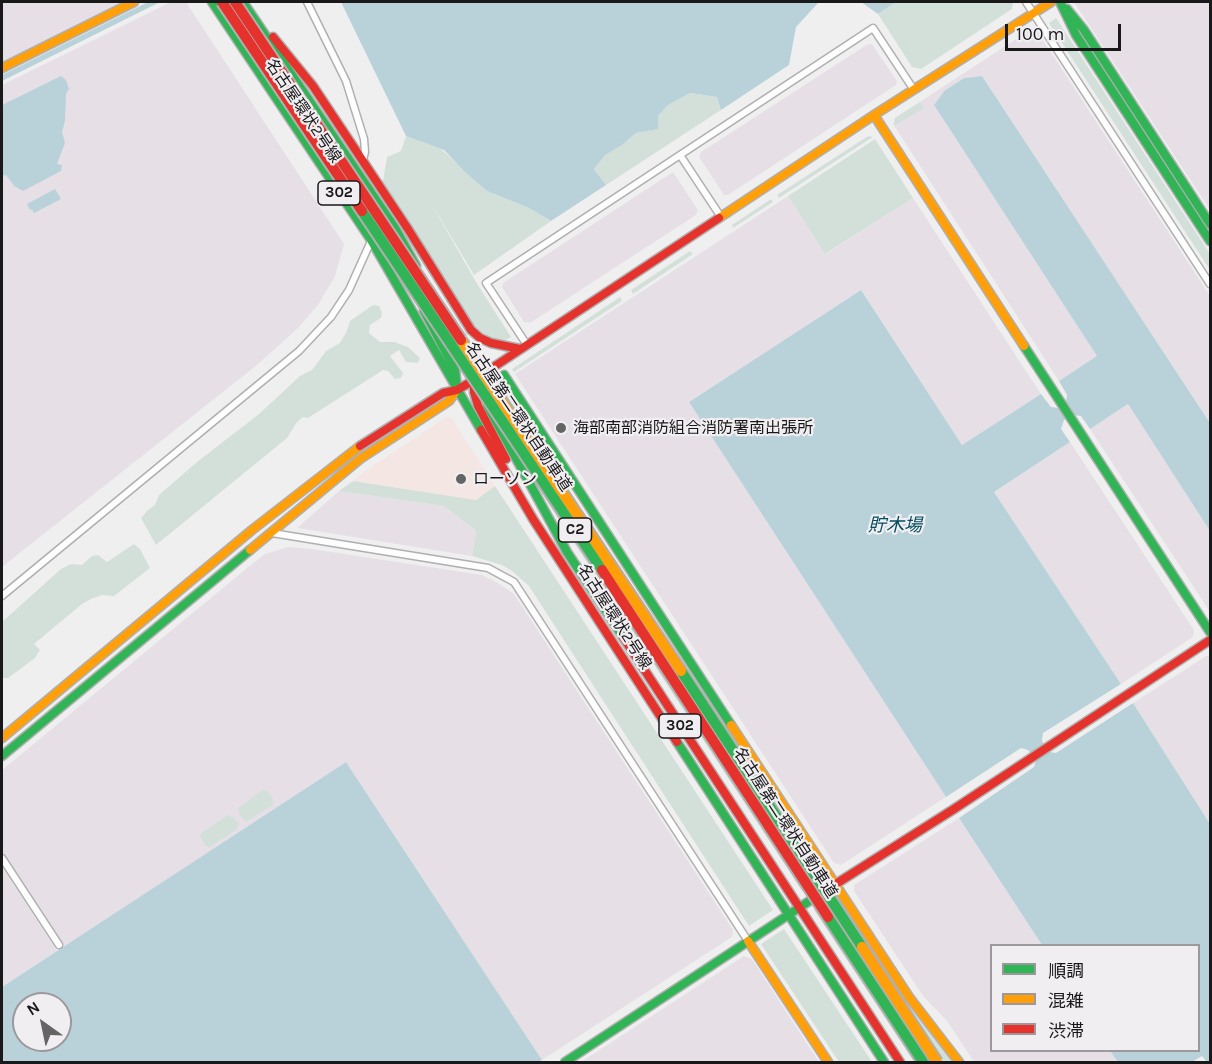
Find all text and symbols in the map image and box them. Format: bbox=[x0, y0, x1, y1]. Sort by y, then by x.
scale bar bbox=[1008, 12, 1124, 50]
text: 100 m bbox=[1016, 23, 1064, 45]
street label: 名古屋環状2号線 bbox=[261, 55, 345, 167]
road number: 302 bbox=[318, 181, 360, 205]
street label: 名古屋第二環状自動車道 bbox=[461, 339, 575, 495]
place label: 海部南部消防組合消防署南出張所 bbox=[573, 418, 813, 438]
marker: 海部南部消防組合消防署南出張所 bbox=[554, 421, 568, 435]
place label: ローソン bbox=[473, 469, 537, 489]
marker: ローソン bbox=[454, 472, 468, 486]
water label: 貯木場 bbox=[868, 515, 922, 537]
road number: C2 bbox=[558, 518, 592, 542]
street label: 名古屋環状2号線 bbox=[573, 561, 655, 673]
road number: 302 bbox=[659, 714, 701, 738]
street label: 名古屋第二環状自動車道 bbox=[729, 744, 841, 902]
legend bbox=[990, 944, 1200, 1052]
text: 順調 bbox=[1048, 960, 1084, 982]
text: 混雑 bbox=[1048, 990, 1084, 1012]
north arrow bbox=[12, 992, 72, 1052]
text: N bbox=[23, 997, 43, 1019]
text: 渋滞 bbox=[1048, 1020, 1084, 1042]

